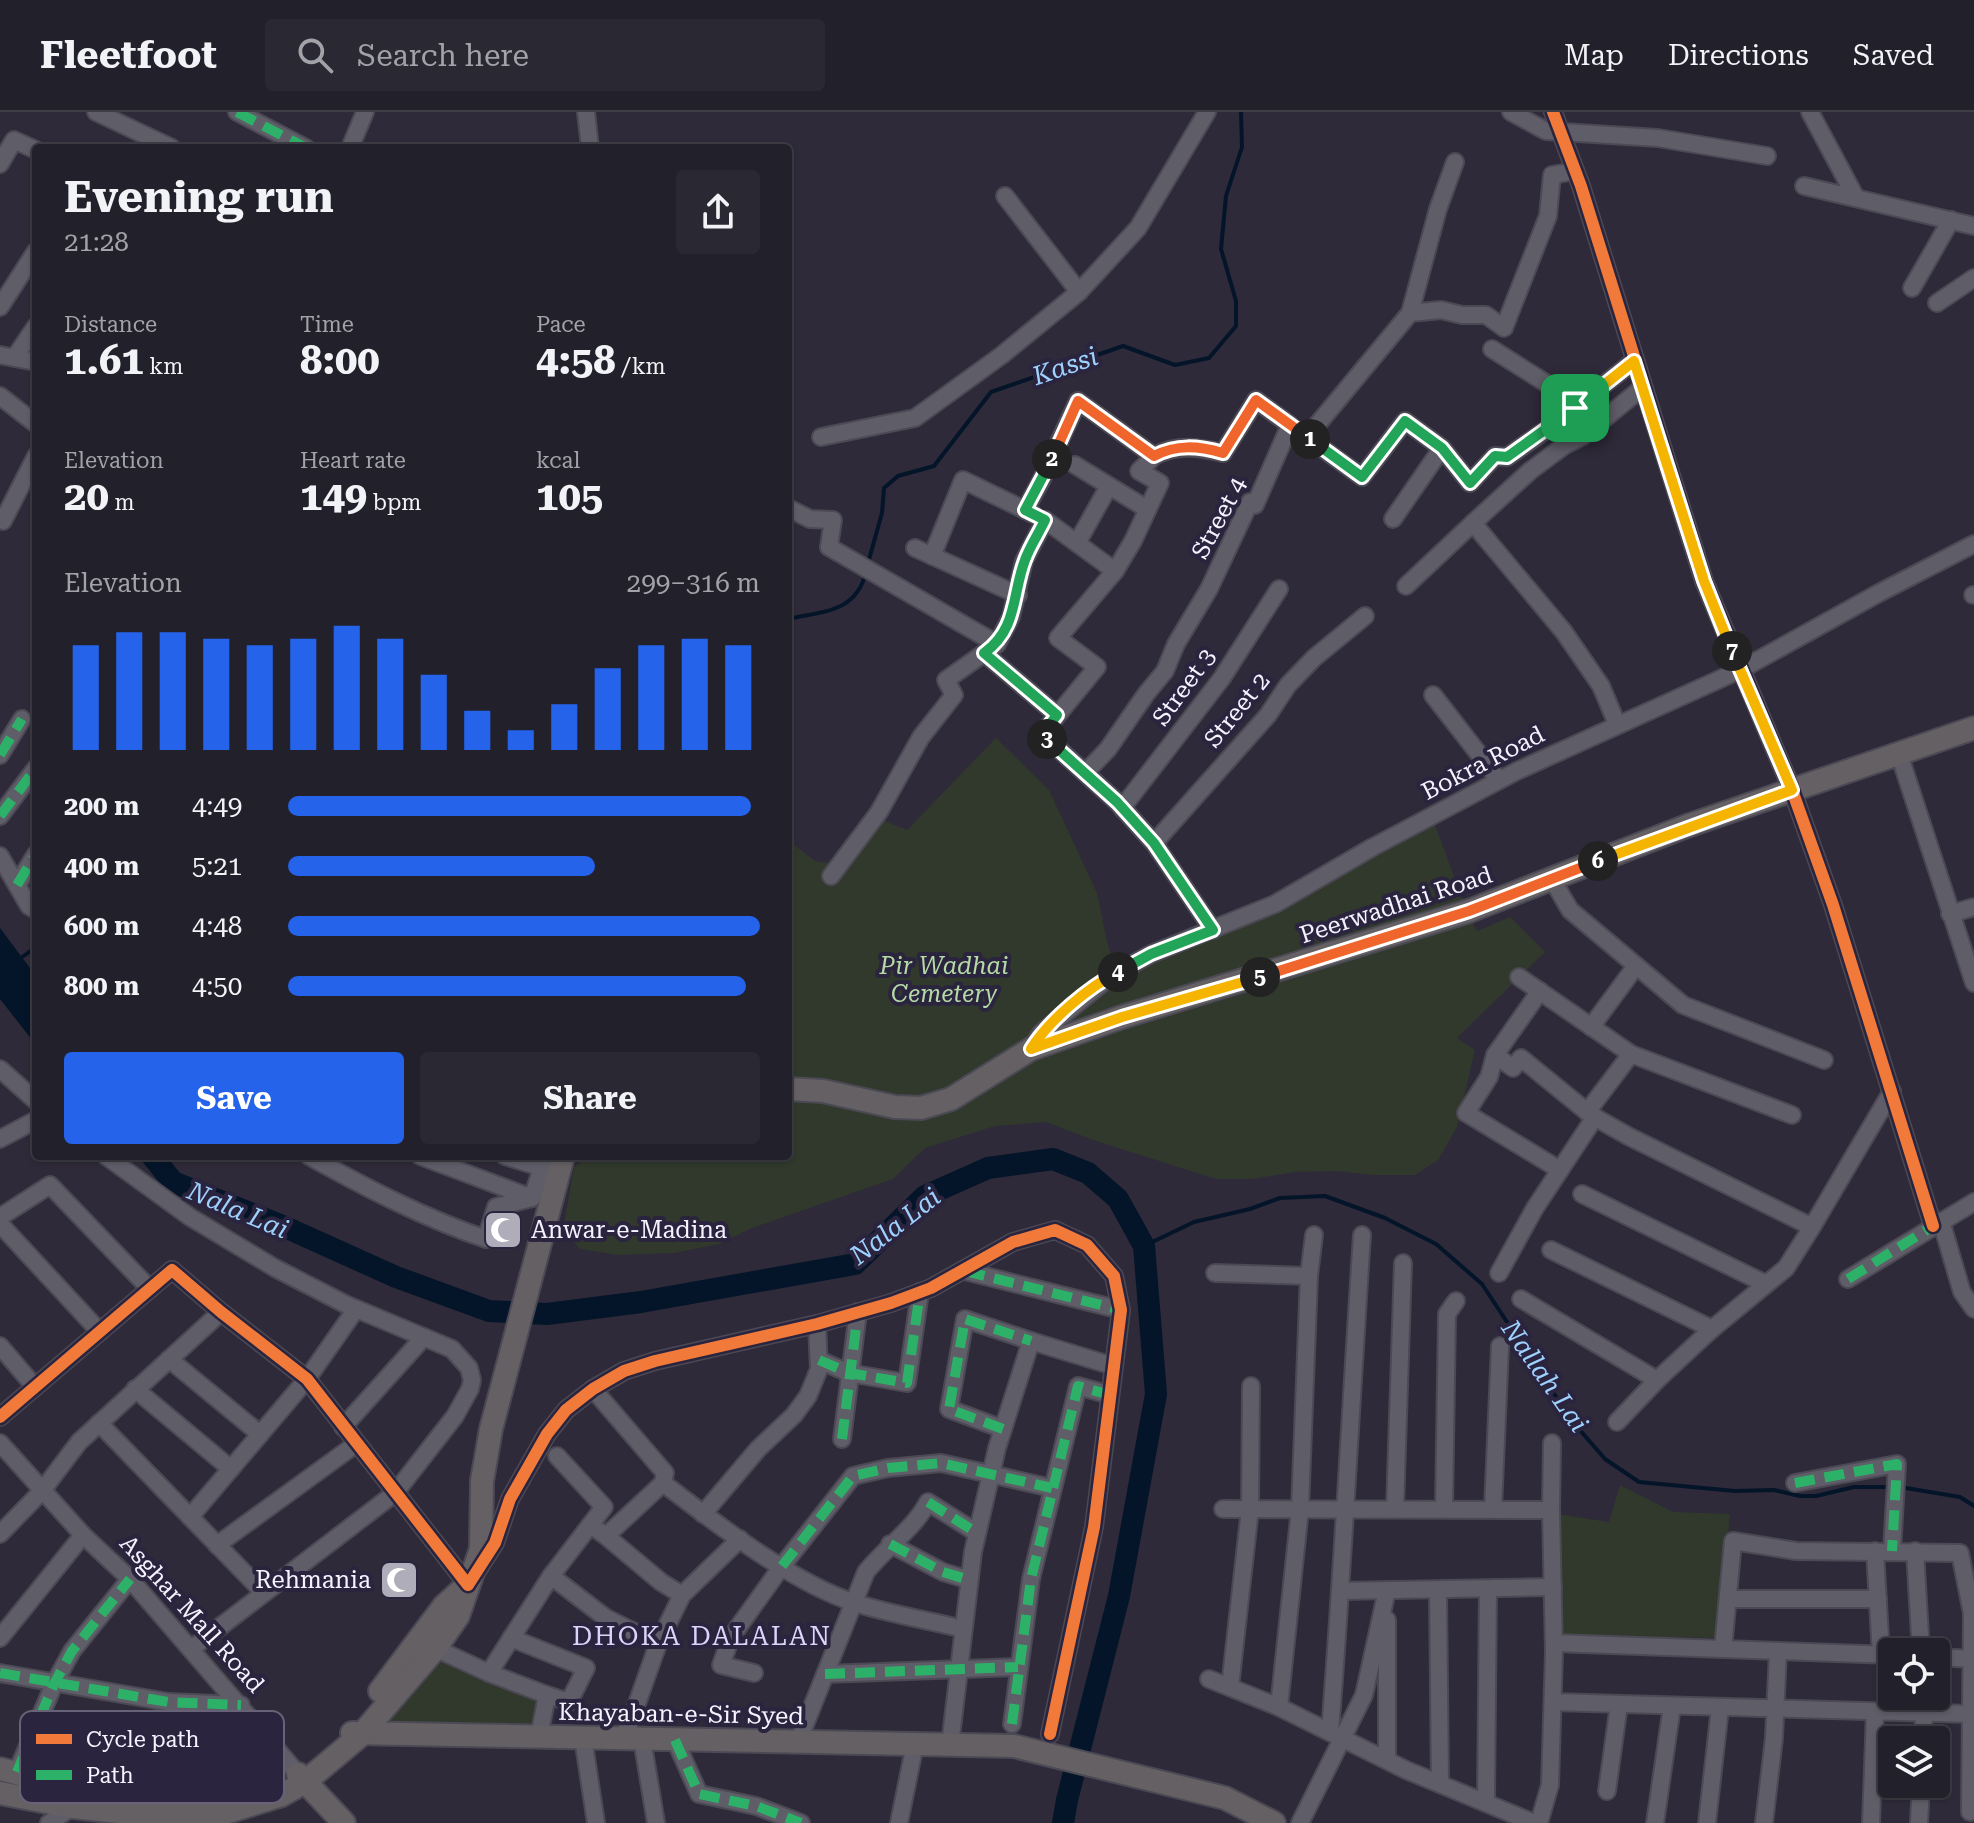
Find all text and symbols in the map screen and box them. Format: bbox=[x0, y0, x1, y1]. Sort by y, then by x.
search box bbox=[265, 19, 825, 91]
text: Fleetfoot bbox=[40, 33, 217, 77]
icon: search bbox=[293, 33, 337, 77]
text: Search here bbox=[357, 38, 529, 73]
text: Map bbox=[1564, 39, 1624, 72]
text: Directions bbox=[1668, 39, 1809, 72]
text: Saved bbox=[1853, 39, 1934, 72]
button: share bbox=[676, 170, 760, 254]
text: Evening run bbox=[64, 171, 334, 223]
text: 21:28 bbox=[64, 227, 129, 257]
text: Distance bbox=[64, 312, 157, 337]
text: Time bbox=[300, 312, 354, 337]
text: Pace bbox=[536, 312, 586, 337]
text: 1.61 bbox=[64, 337, 144, 384]
text: 8:00 bbox=[300, 337, 380, 384]
text: 4:58 bbox=[536, 337, 616, 384]
water label: Kassi bbox=[1027, 341, 1102, 391]
text: km bbox=[144, 354, 183, 379]
text: /km bbox=[616, 354, 666, 379]
pin bbox=[1541, 374, 1609, 442]
icon: arrive bbox=[1553, 386, 1597, 430]
pin: 1 bbox=[1290, 419, 1330, 459]
text: 1 bbox=[1304, 426, 1316, 451]
pin: 2 bbox=[1032, 439, 1072, 479]
text: 2 bbox=[1046, 446, 1058, 471]
text: Elevation bbox=[64, 448, 164, 473]
text: Heart rate bbox=[300, 448, 406, 473]
text: kcal bbox=[536, 448, 580, 473]
street label: Street 4 bbox=[1186, 472, 1252, 564]
text: 20 bbox=[64, 473, 109, 520]
text: 149 bbox=[300, 473, 367, 520]
text: 105 bbox=[536, 473, 603, 520]
text: m bbox=[109, 490, 134, 515]
text: bpm bbox=[367, 490, 421, 515]
text: Elevation bbox=[64, 568, 182, 598]
text: 299–316 m bbox=[627, 568, 760, 598]
pin: 7 bbox=[1712, 631, 1752, 671]
text: 7 bbox=[1726, 638, 1738, 663]
street label: Street 3 bbox=[1147, 643, 1221, 731]
street label: Street 2 bbox=[1198, 667, 1276, 753]
pin: 3 bbox=[1027, 719, 1067, 759]
street label: Bokra Road bbox=[1417, 720, 1549, 806]
text: 3 bbox=[1041, 726, 1053, 751]
text: 200 m bbox=[64, 791, 139, 821]
text: 4:49 bbox=[192, 791, 242, 821]
pin: 6 bbox=[1578, 841, 1618, 881]
text: 6 bbox=[1592, 848, 1604, 873]
text: 400 m bbox=[64, 851, 139, 881]
text: 5:21 bbox=[192, 851, 242, 881]
street label: Peerwadhai Road bbox=[1296, 861, 1496, 949]
text: 600 m bbox=[64, 911, 139, 941]
text: 4:48 bbox=[192, 911, 242, 941]
park label: Pir Wadhai Cemetery bbox=[879, 952, 1008, 1008]
pin: 4 bbox=[1098, 952, 1138, 992]
pin: 5 bbox=[1240, 957, 1280, 997]
text: 4 bbox=[1112, 959, 1124, 984]
text: 5 bbox=[1254, 964, 1266, 989]
text: 800 m bbox=[64, 971, 139, 1001]
text: 4:50 bbox=[192, 971, 242, 1001]
button: Save bbox=[64, 1052, 404, 1144]
button: Share bbox=[420, 1052, 760, 1144]
water label: Nala Lai bbox=[182, 1175, 293, 1245]
water label: Nala Lai bbox=[843, 1181, 946, 1271]
mosque icon: Anwar-e-Madina bbox=[482, 1209, 524, 1251]
place label: Anwar-e-Madina bbox=[531, 1216, 727, 1244]
water label: Nallah Lai bbox=[1495, 1313, 1594, 1438]
street label: Asghar Mall Road bbox=[114, 1530, 270, 1698]
mosque icon: Rehmania bbox=[378, 1559, 420, 1601]
place label: Rehmania bbox=[255, 1566, 371, 1594]
district label: DHOKA DALALAN bbox=[572, 1621, 832, 1651]
map controls bbox=[1878, 1638, 1950, 1798]
button: locate bbox=[1878, 1638, 1950, 1710]
street label: Khayaban-e-Sir Syed bbox=[558, 1698, 804, 1730]
legend bbox=[20, 1711, 284, 1803]
button: layers bbox=[1878, 1726, 1950, 1798]
text: Cycle path bbox=[86, 1727, 200, 1752]
text: Path bbox=[86, 1763, 134, 1788]

